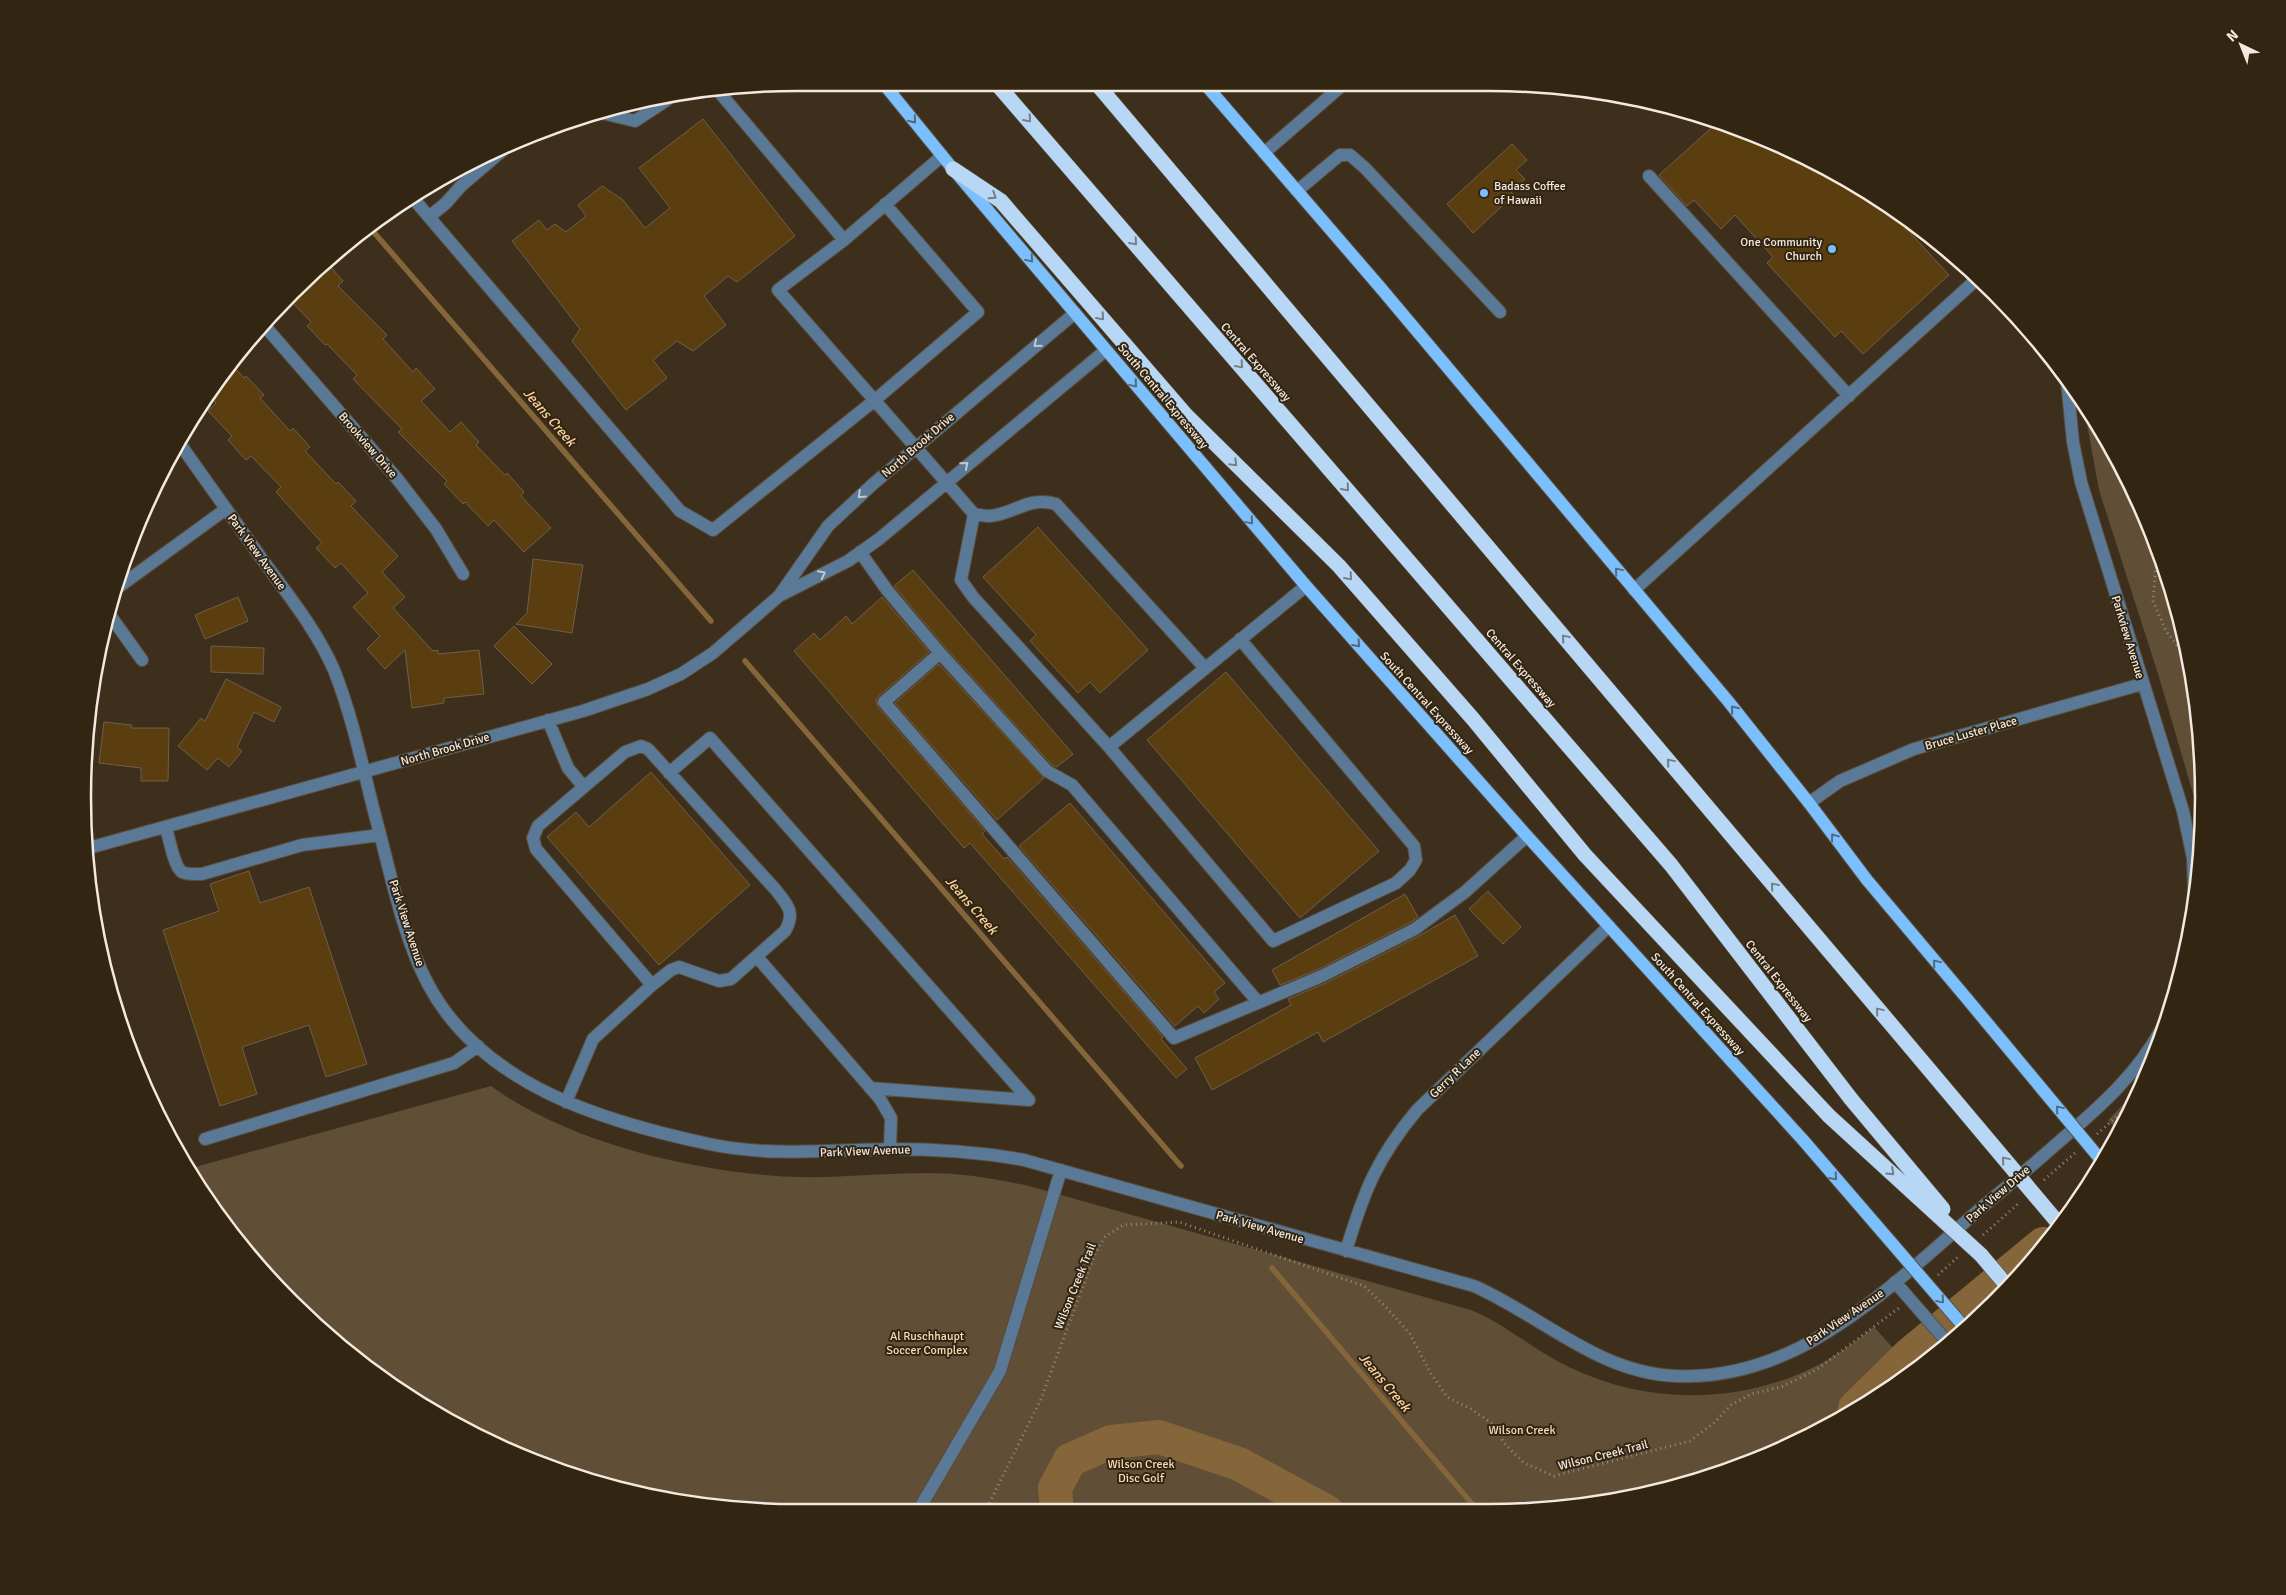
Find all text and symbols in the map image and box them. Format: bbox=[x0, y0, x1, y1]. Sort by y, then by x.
north arrow bbox=[2216, 20, 2266, 70]
text: N bbox=[2223, 26, 2242, 45]
one-way arrow bbox=[1022, 114, 1031, 123]
one-way arrow bbox=[908, 115, 917, 124]
place label: Badass Coffee of Hawaii bbox=[1494, 179, 1566, 208]
marker: Badass Coffee of Hawaii bbox=[1478, 187, 1490, 199]
one-way arrow bbox=[988, 189, 997, 199]
place label: One Community Church bbox=[1740, 235, 1822, 264]
one-way arrow bbox=[1128, 237, 1137, 246]
marker: One Community Church bbox=[1826, 243, 1838, 255]
one-way arrow bbox=[1024, 254, 1033, 263]
one-way arrow bbox=[1095, 311, 1104, 320]
street label: Central Expressway bbox=[1217, 320, 1294, 405]
one-way arrow bbox=[1034, 338, 1043, 347]
street label: South Central Expressway bbox=[1114, 341, 1211, 452]
one-way arrow bbox=[1234, 360, 1243, 369]
one-way arrow bbox=[1129, 378, 1138, 387]
water label: Jeans Creek bbox=[520, 385, 581, 451]
street label: Brookview Drive bbox=[335, 409, 400, 481]
street label: North Brook Drive bbox=[879, 410, 958, 481]
one-way arrow bbox=[1228, 457, 1237, 466]
one-way arrow bbox=[960, 462, 969, 471]
one-way arrow bbox=[1340, 483, 1349, 492]
one-way arrow bbox=[858, 489, 867, 498]
street label: Park View Avenue bbox=[224, 511, 289, 593]
one-way arrow bbox=[1245, 515, 1253, 524]
one-way arrow bbox=[1615, 568, 1624, 577]
one-way arrow bbox=[817, 570, 826, 580]
one-way arrow bbox=[1343, 572, 1352, 581]
street label: Parkview Avenue bbox=[2108, 594, 2147, 681]
street label: Central Expressway bbox=[1482, 626, 1559, 711]
one-way arrow bbox=[1562, 635, 1571, 644]
one-way arrow bbox=[1351, 638, 1360, 647]
street label: South Central Expressway bbox=[1377, 649, 1477, 758]
one-way arrow bbox=[1731, 706, 1739, 715]
street label: Bruce Luster Place bbox=[1923, 713, 2019, 754]
street label: North Brook Drive bbox=[399, 730, 491, 769]
one-way arrow bbox=[1666, 759, 1675, 768]
one-way arrow bbox=[1831, 833, 1840, 843]
water label: Jeans Creek bbox=[942, 873, 1003, 939]
street label: Park View Avenue bbox=[385, 878, 428, 969]
one-way arrow bbox=[1771, 883, 1780, 892]
street label: Central Expressway bbox=[1742, 937, 1816, 1026]
street label: South Central Expressway bbox=[1648, 950, 1748, 1059]
one-way arrow bbox=[1934, 960, 1942, 969]
one-way arrow bbox=[1876, 1007, 1885, 1016]
street label: Gerry R Lane bbox=[1426, 1045, 1484, 1102]
one-way arrow bbox=[2056, 1106, 2065, 1115]
street label: Park View Avenue bbox=[820, 1142, 911, 1161]
one-way arrow bbox=[2002, 1156, 2011, 1165]
street label: Park View Drive bbox=[1963, 1163, 2033, 1226]
one-way arrow bbox=[1885, 1166, 1894, 1175]
one-way arrow bbox=[1829, 1171, 1838, 1180]
street label: Park View Avenue bbox=[1214, 1208, 1305, 1247]
street label: Wilson Creek Trail bbox=[1051, 1240, 1100, 1332]
street label: Park View Avenue bbox=[1804, 1286, 1887, 1349]
one-way arrow bbox=[1935, 1294, 1944, 1303]
park label: Al Ruschhaupt Soccer Complex bbox=[886, 1329, 968, 1358]
water label: Jeans Creek bbox=[1355, 1349, 1415, 1417]
park label: Wilson Creek bbox=[1488, 1423, 1556, 1438]
street label: Wilson Creek Trail bbox=[1557, 1437, 1650, 1474]
park label: Wilson Creek Disc Golf bbox=[1107, 1457, 1175, 1486]

